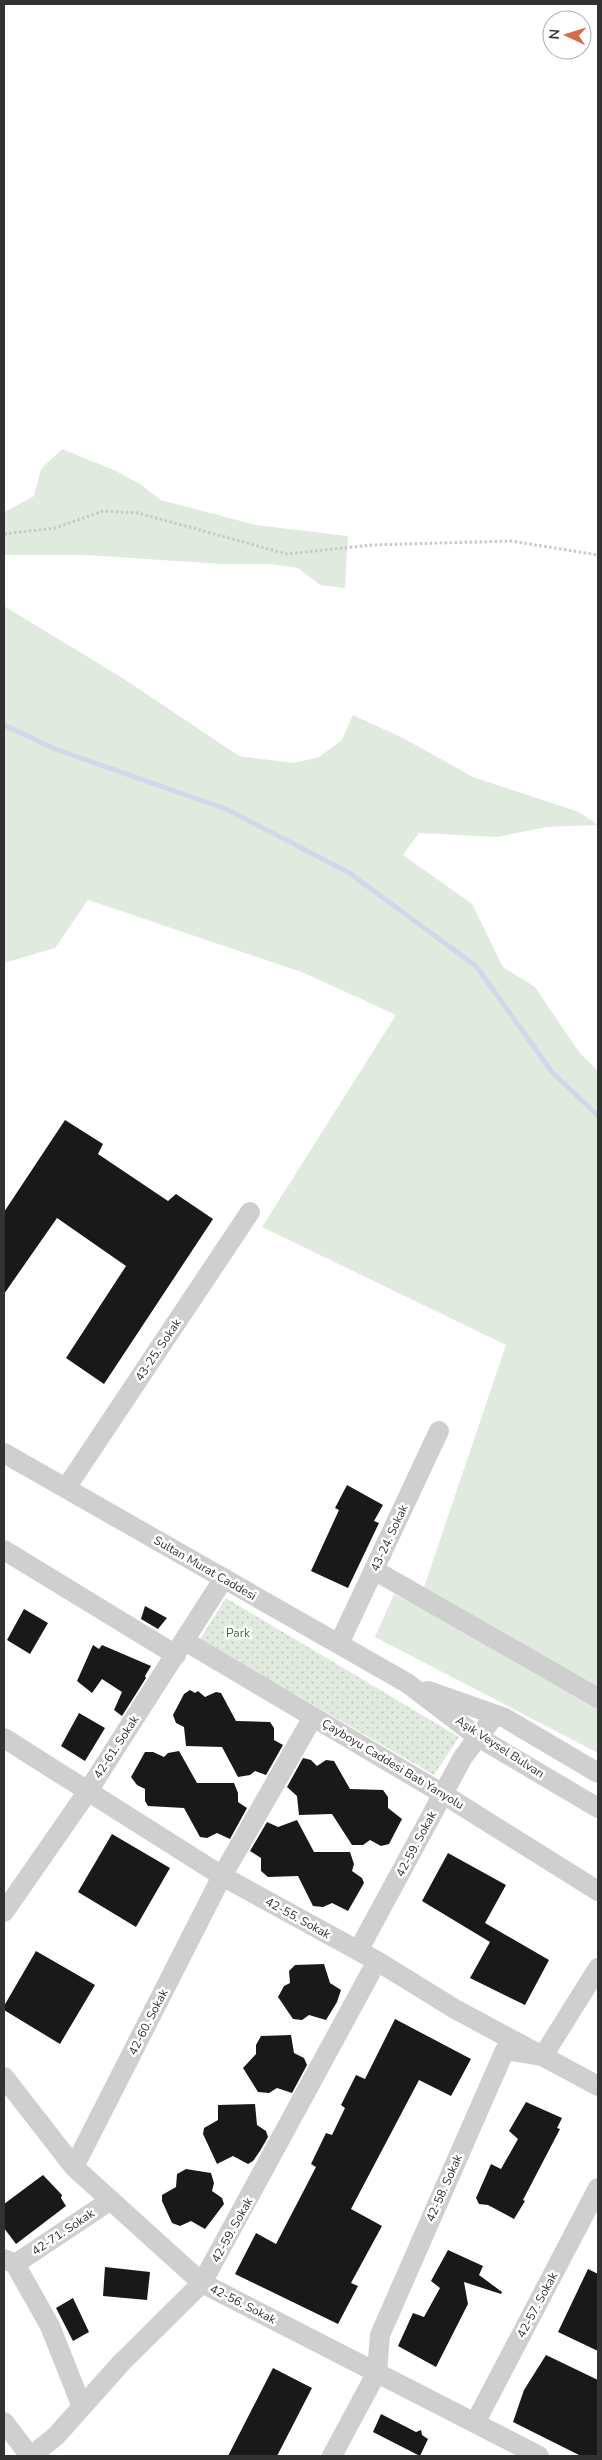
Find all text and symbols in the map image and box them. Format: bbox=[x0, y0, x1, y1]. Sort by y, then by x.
north arrow bbox=[542, 10, 592, 60]
text: N bbox=[545, 28, 564, 40]
street label: 43-25. Sokak bbox=[131, 1315, 185, 1384]
street label: 43-24. Sokak bbox=[367, 1501, 412, 1574]
street label: Sultan Murat Caddesi bbox=[151, 1532, 259, 1604]
park label: Park bbox=[226, 1625, 251, 1641]
street label: 42-61. Sokak bbox=[90, 1712, 143, 1782]
street label: Aşık Veysel Bulvarı bbox=[453, 1712, 547, 1782]
street label: Çayboyu Caddesi Batı Yanyolu bbox=[319, 1715, 467, 1813]
street label: 42-59. Sokak bbox=[392, 1808, 440, 1880]
street label: 42-55. Sokak bbox=[263, 1894, 334, 1943]
street label: 42-60. Sokak bbox=[125, 1985, 172, 2058]
street label: 42-58. Sokak bbox=[422, 2151, 466, 2224]
street label: 42-59. Sokak bbox=[208, 2194, 257, 2265]
street label: 42-71. Sokak bbox=[29, 2205, 98, 2259]
street label: 42-57. Sokak bbox=[513, 2269, 561, 2341]
street label: 42-56. Sokak bbox=[207, 2281, 280, 2328]

